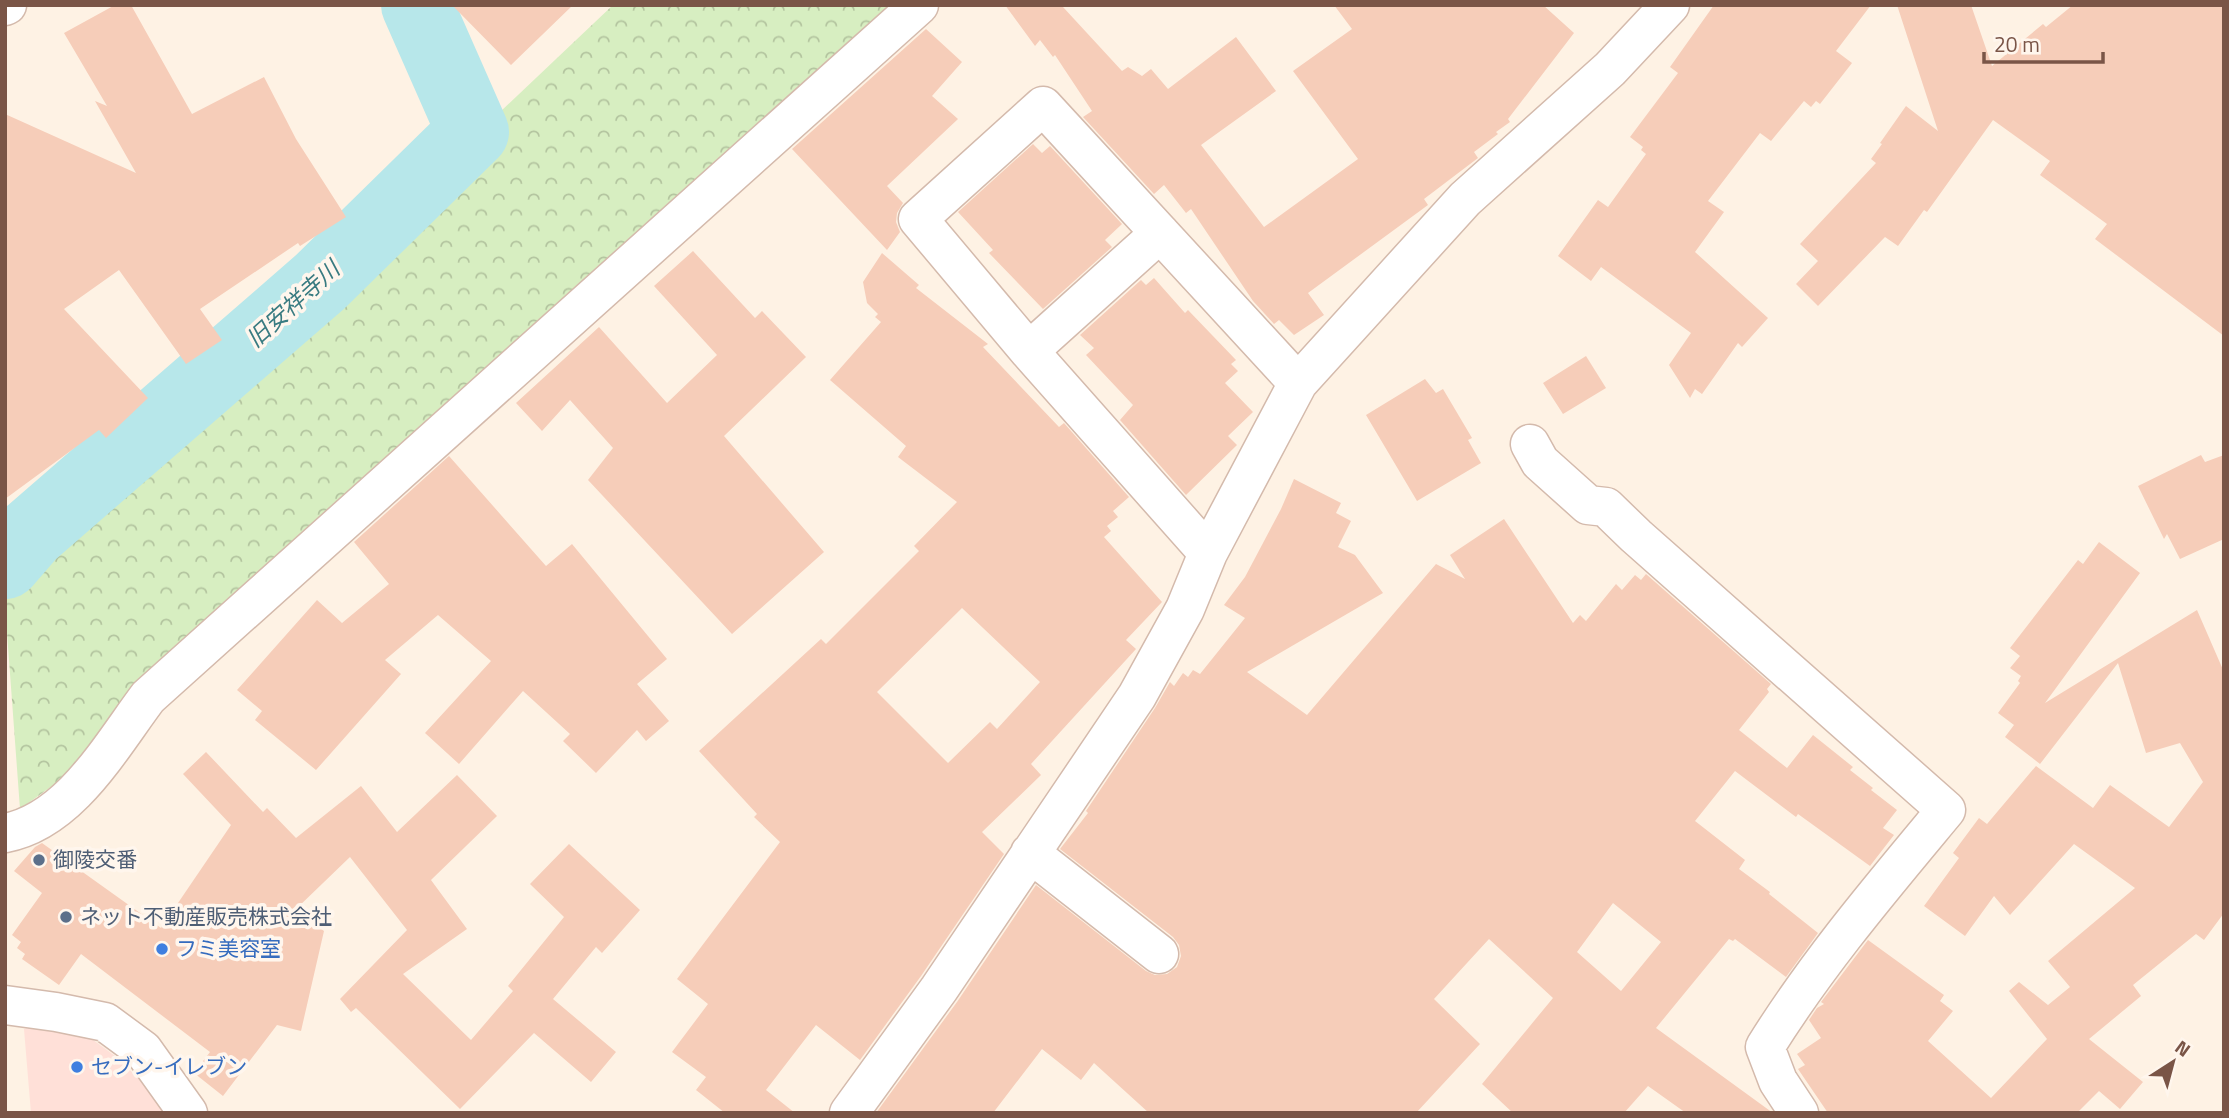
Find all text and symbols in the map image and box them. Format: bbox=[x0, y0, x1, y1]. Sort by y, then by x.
scale bar bbox=[1984, 21, 2103, 65]
text: 20 m bbox=[1994, 28, 2040, 60]
water label: 旧安祥寺川 bbox=[238, 250, 349, 355]
place label: 御陵交番 bbox=[53, 843, 137, 875]
marker: 御陵交番 bbox=[31, 852, 47, 868]
place label: ネット不動産販売株式会社 bbox=[80, 900, 332, 932]
marker: ネット不動産販売株式会社 bbox=[58, 909, 74, 925]
place label: フミ美容室 bbox=[176, 932, 281, 964]
marker: フミ美容室 bbox=[154, 941, 170, 957]
north arrow bbox=[2138, 1027, 2208, 1097]
text: N bbox=[2169, 1032, 2197, 1063]
place label: セブン-イレブン bbox=[91, 1050, 247, 1082]
marker: セブン-イレブン bbox=[69, 1059, 85, 1075]

